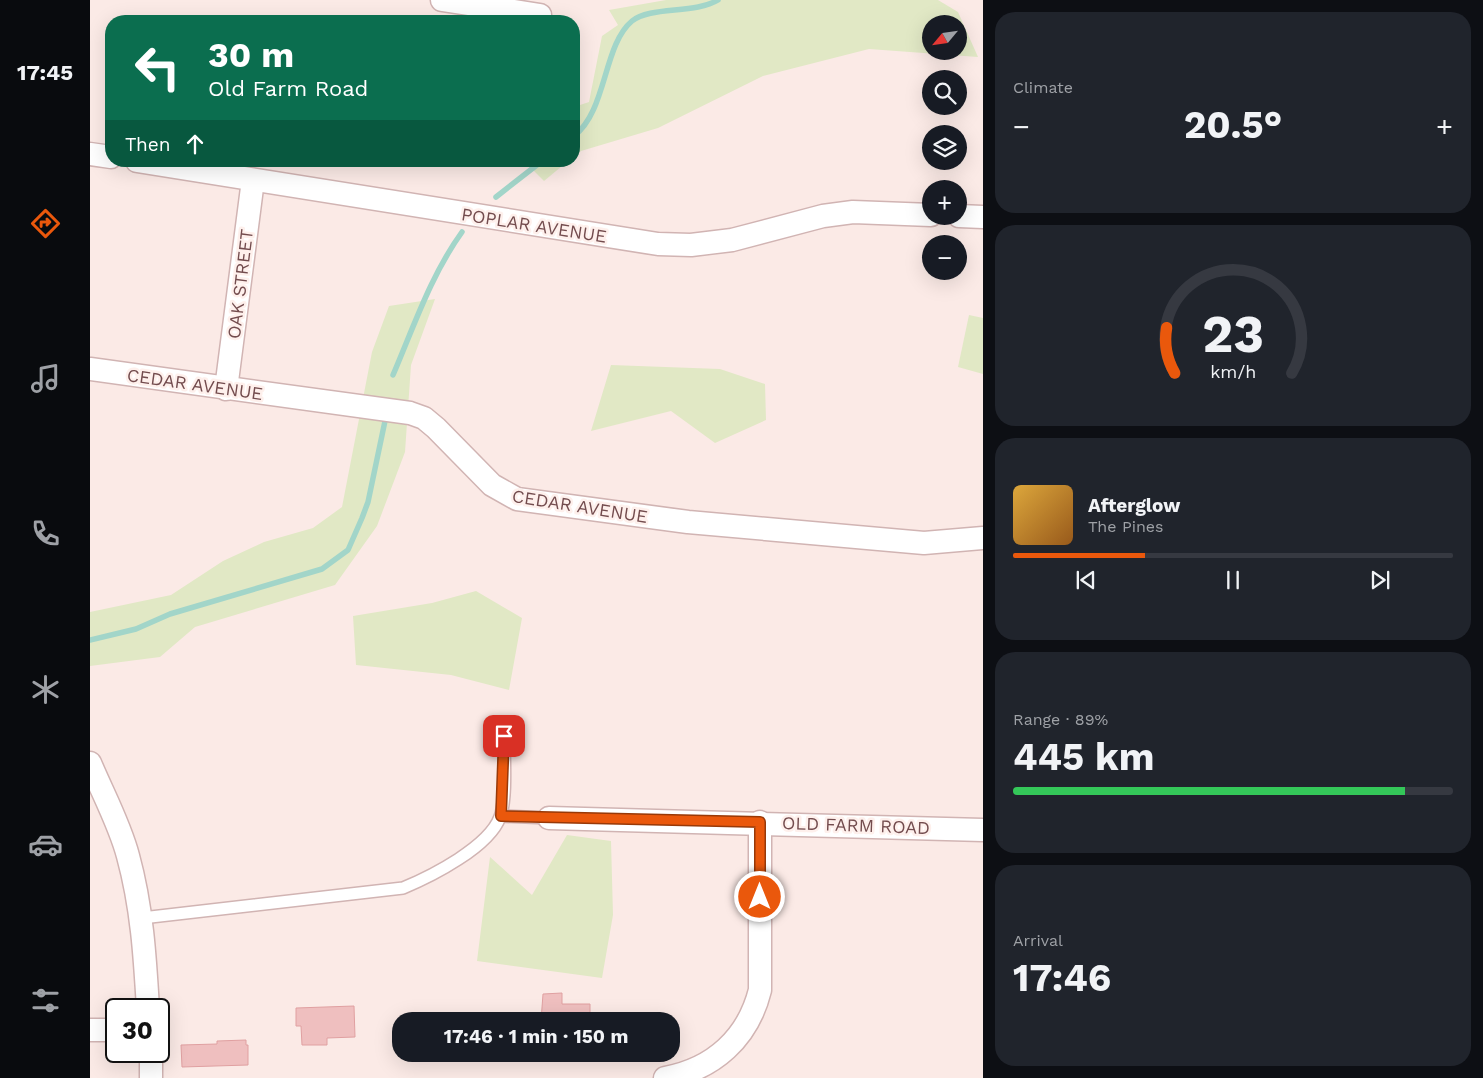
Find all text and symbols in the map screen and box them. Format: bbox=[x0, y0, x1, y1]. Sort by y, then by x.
north arrow bbox=[922, 15, 968, 60]
map controls bbox=[922, 15, 967, 280]
text: 30 m bbox=[208, 34, 294, 76]
icon: left bbox=[125, 35, 190, 100]
text: 17:45 bbox=[17, 60, 73, 85]
button: search bbox=[922, 70, 967, 115]
text: Old Farm Road bbox=[208, 76, 368, 101]
text: Climate bbox=[1013, 78, 1073, 97]
text: 20.5° bbox=[1184, 103, 1282, 147]
text: − bbox=[1013, 110, 1030, 143]
text: + bbox=[1436, 110, 1453, 143]
button: layers bbox=[922, 125, 967, 170]
icon: ahead bbox=[181, 130, 209, 158]
text: Then bbox=[125, 133, 171, 156]
button: + bbox=[922, 180, 967, 225]
street label: POPLAR AVENUE bbox=[460, 203, 608, 247]
icon: directions bbox=[28, 206, 63, 241]
street label: OAK STREET bbox=[223, 228, 257, 340]
button: − bbox=[922, 235, 967, 280]
text: 23 bbox=[1202, 304, 1264, 365]
icon: music bbox=[28, 361, 63, 396]
text: km/h bbox=[1210, 361, 1256, 382]
street label: CEDAR AVENUE bbox=[126, 364, 264, 404]
street label: CEDAR AVENUE bbox=[511, 485, 649, 527]
text: Afterglow bbox=[1088, 494, 1180, 517]
icon: phone bbox=[28, 516, 63, 551]
text: The Pines bbox=[1088, 517, 1164, 536]
icon: previous bbox=[1072, 566, 1100, 594]
icon: pause bbox=[1219, 566, 1247, 594]
icon: next bbox=[1366, 566, 1394, 594]
icon: climate bbox=[28, 672, 63, 707]
text: Range · 89% bbox=[1013, 710, 1108, 729]
pin bbox=[483, 715, 525, 757]
icon: arrive bbox=[490, 722, 518, 750]
text: 445 km bbox=[1013, 735, 1155, 779]
street label: OLD FARM ROAD bbox=[782, 812, 930, 838]
icon: car bbox=[28, 827, 63, 862]
position arrow bbox=[733, 870, 785, 922]
text: Arrival bbox=[1013, 931, 1063, 950]
text: 17:46 bbox=[1013, 956, 1111, 1000]
icon: filters bbox=[28, 983, 63, 1018]
speed limit sign: 30 bbox=[105, 998, 170, 1063]
text: 17:46 · 1 min · 150 m bbox=[444, 1025, 628, 1048]

